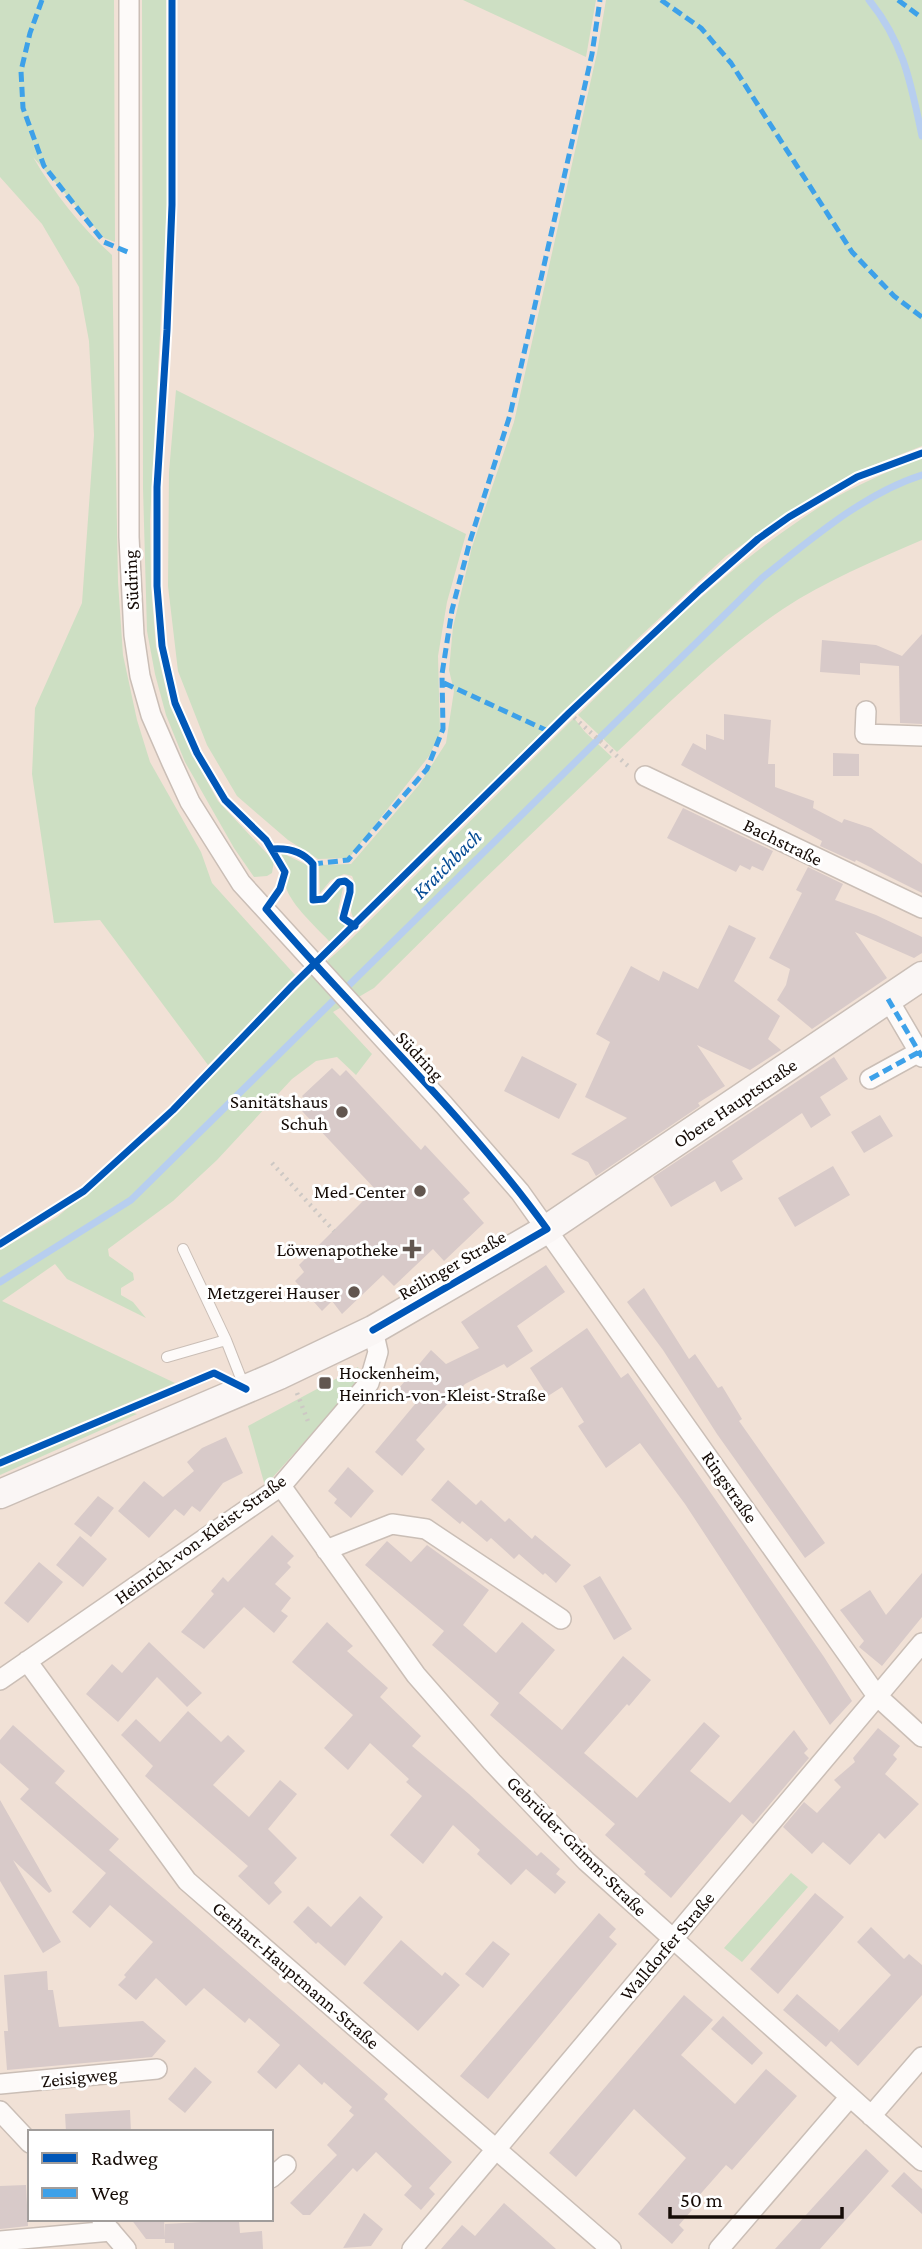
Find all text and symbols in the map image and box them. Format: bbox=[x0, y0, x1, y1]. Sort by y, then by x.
street label: Südring bbox=[119, 549, 143, 611]
street label: Bachstraße bbox=[740, 814, 826, 870]
water label: Kraichbach bbox=[407, 824, 487, 904]
street label: Südring bbox=[392, 1027, 448, 1085]
street label: Obere Hauptstraße bbox=[669, 1054, 801, 1152]
place label: Sanitätshaus Schuh bbox=[230, 1091, 328, 1134]
marker: Sanitätshaus Schuh bbox=[334, 1104, 350, 1120]
place label: Med-Center bbox=[314, 1181, 406, 1202]
marker: Med-Center bbox=[412, 1183, 428, 1199]
street label: Reilinger Straße bbox=[394, 1226, 510, 1304]
place label: Löwenapotheke bbox=[276, 1239, 398, 1260]
marker: Löwenapotheke bbox=[404, 1241, 420, 1257]
place label: Metzgerei Hauser bbox=[207, 1282, 340, 1303]
marker: Metzgerei Hauser bbox=[346, 1284, 362, 1300]
place label: Hockenheim, Heinrich-von-Kleist-Straße bbox=[339, 1362, 546, 1405]
marker: Hockenheim, Heinrich-von-Kleist-Straße bbox=[317, 1375, 333, 1391]
street label: Ringstraße bbox=[698, 1447, 762, 1527]
street label: Heinrich-von-Kleist-Straße bbox=[110, 1470, 290, 1608]
street label: Gebrüder-Grimm-Straße bbox=[503, 1772, 651, 1920]
street label: Walldorfer Straße bbox=[616, 1888, 718, 2004]
street label: Gerhart-Hauptmann-Straße bbox=[208, 1897, 384, 2053]
street label: Zeisigweg bbox=[40, 2063, 118, 2091]
legend bbox=[28, 2130, 273, 2221]
text: Radweg bbox=[91, 2146, 158, 2170]
scale bar bbox=[670, 2176, 842, 2220]
text: Weg bbox=[91, 2181, 129, 2205]
text: 50 m bbox=[680, 2188, 723, 2212]

